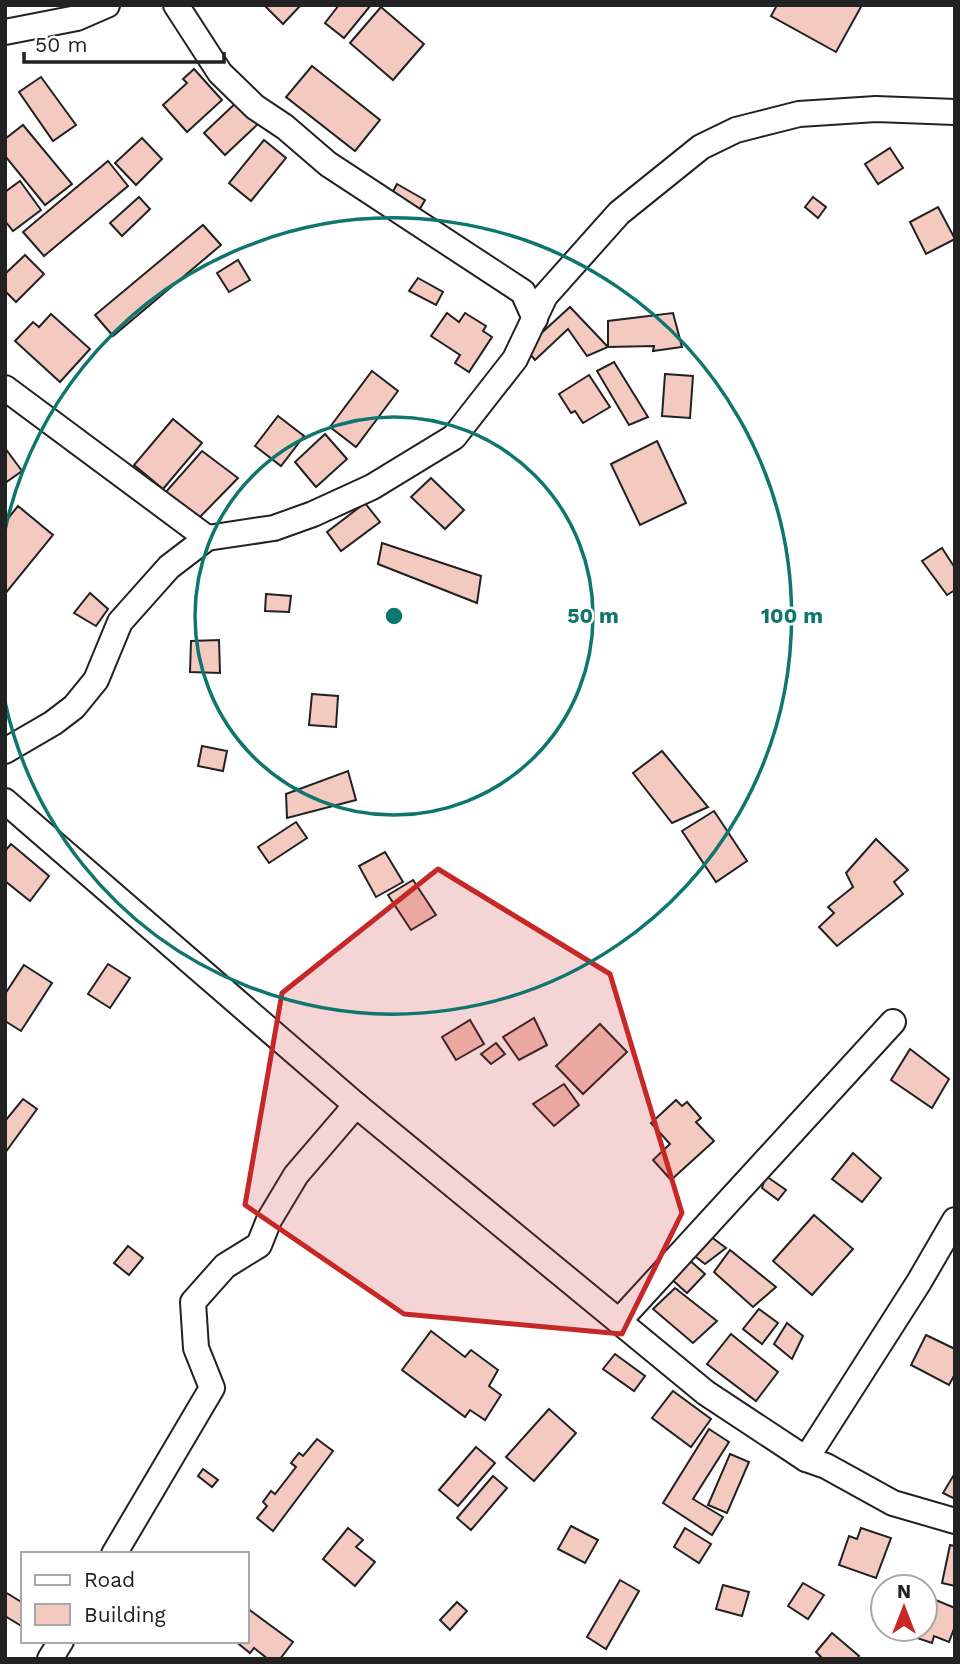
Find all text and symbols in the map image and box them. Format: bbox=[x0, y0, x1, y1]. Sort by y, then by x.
scale bar bbox=[24, 21, 224, 65]
text: 50 m bbox=[35, 32, 87, 57]
text: 50 m bbox=[567, 603, 619, 628]
text: 100 m bbox=[761, 603, 823, 628]
centre of rings bbox=[382, 604, 406, 628]
legend bbox=[21, 1552, 248, 1643]
text: Road bbox=[84, 1567, 135, 1592]
north arrow bbox=[869, 1573, 939, 1643]
text: N bbox=[897, 1580, 911, 1603]
text: Building bbox=[84, 1602, 166, 1627]

